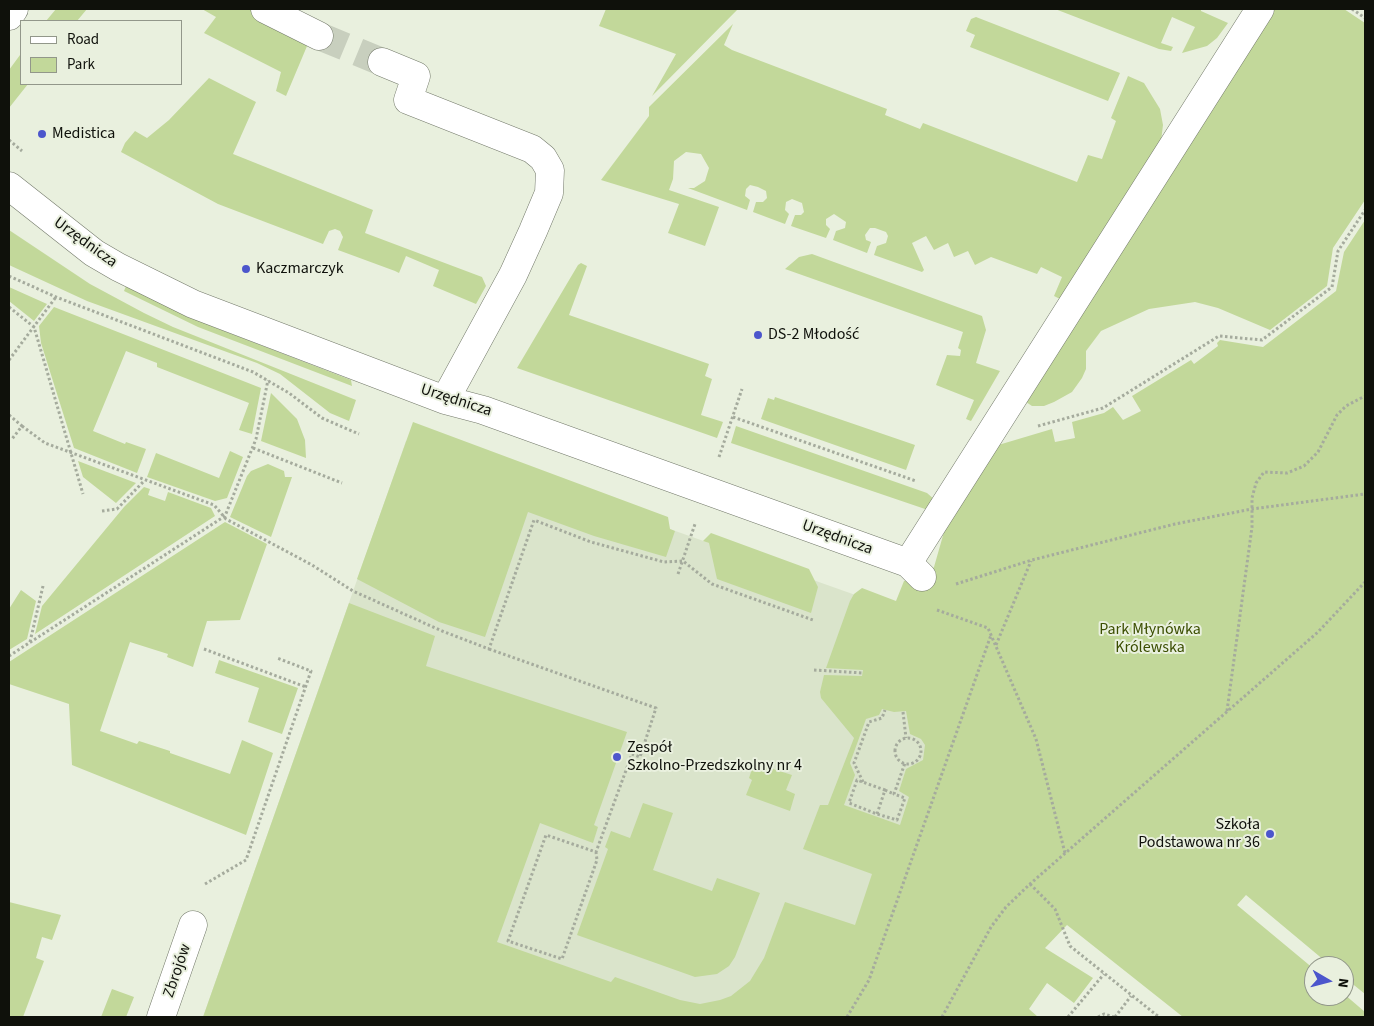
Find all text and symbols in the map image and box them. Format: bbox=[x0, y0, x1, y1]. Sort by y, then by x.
legend bbox=[20, 20, 182, 85]
text: Road bbox=[67, 29, 99, 50]
text: Park bbox=[67, 54, 95, 75]
place label: Medistica bbox=[52, 124, 115, 144]
marker: Medistica bbox=[36, 128, 48, 140]
street label: Urzędnicza bbox=[50, 214, 120, 272]
place label: Kaczmarczyk bbox=[256, 259, 344, 279]
marker: Kaczmarczyk bbox=[240, 263, 252, 275]
place label: DS-2 Młodość bbox=[768, 325, 859, 345]
marker: DS-2 Młodość bbox=[752, 329, 764, 341]
street label: Urzędnicza bbox=[418, 380, 494, 422]
street label: Urzędnicza bbox=[799, 516, 875, 560]
park label: Park Młynówka Królewska bbox=[1099, 620, 1201, 658]
place label: Zespół Szkolno-Przedszkolny nr 4 bbox=[627, 738, 802, 776]
marker: Zespół Szkolno-Przedszkolny nr 4 bbox=[611, 751, 623, 763]
place label: Szkoła Podstawowa nr 36 bbox=[1138, 815, 1260, 853]
marker: Szkoła Podstawowa nr 36 bbox=[1264, 828, 1276, 840]
street label: Zbrojów bbox=[160, 942, 196, 1000]
north arrow bbox=[1304, 956, 1354, 1006]
text: N bbox=[1332, 977, 1353, 989]

